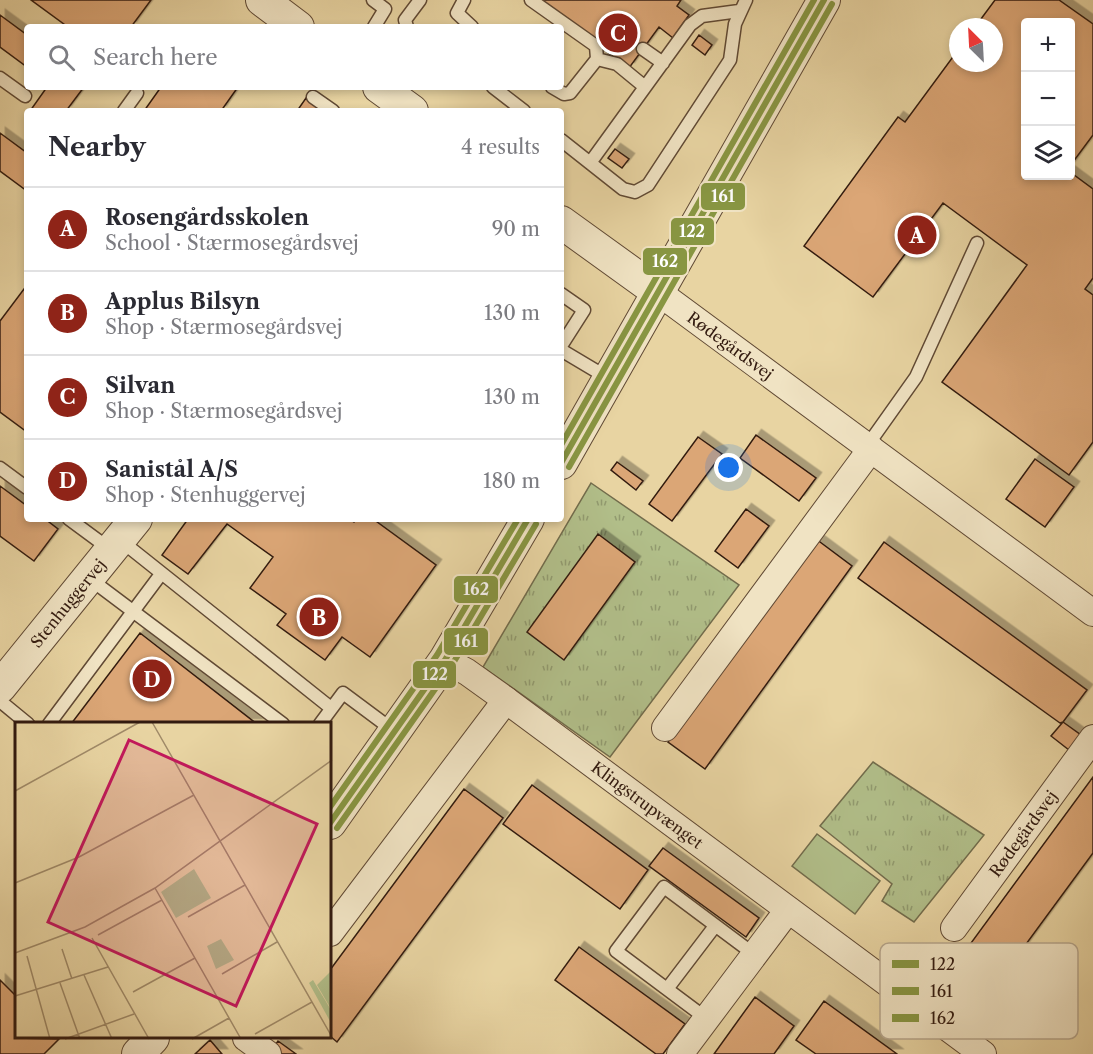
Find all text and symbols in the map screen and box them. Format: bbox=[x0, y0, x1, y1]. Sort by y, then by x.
pin: C bbox=[598, 10, 638, 56]
north arrow bbox=[949, 18, 1003, 72]
map controls bbox=[1021, 18, 1075, 180]
button: + bbox=[1021, 18, 1075, 72]
search box bbox=[24, 24, 564, 90]
icon: search bbox=[45, 41, 78, 74]
text: Search here bbox=[93, 44, 218, 71]
button: − bbox=[1021, 72, 1075, 126]
button: layers bbox=[1021, 126, 1075, 180]
text: Nearby bbox=[48, 131, 146, 163]
text: 4 results bbox=[461, 135, 540, 159]
line badge: 161 bbox=[700, 182, 746, 211]
text: 161 bbox=[711, 186, 736, 206]
text: Rosengårdsskolen bbox=[105, 204, 309, 231]
pin: A bbox=[898, 212, 936, 258]
text: A bbox=[60, 217, 75, 241]
text: 90 m bbox=[492, 217, 540, 241]
line badge: 122 bbox=[670, 217, 715, 246]
text: 122 bbox=[679, 221, 705, 241]
text: School · Stærmosegårdsvej bbox=[105, 231, 359, 255]
line badge: 162 bbox=[642, 247, 688, 276]
text: 162 bbox=[652, 251, 678, 271]
text: Applus Bilsyn bbox=[105, 288, 260, 315]
text: B bbox=[60, 301, 75, 325]
text: 130 m bbox=[484, 301, 540, 325]
street label: Rødegårdsvej bbox=[683, 307, 777, 384]
text: Shop · Stærmosegårdsvej bbox=[105, 315, 342, 339]
text: Silvan bbox=[105, 372, 175, 399]
text: C bbox=[59, 385, 76, 409]
text: 130 m bbox=[484, 385, 540, 409]
text: Shop · Stærmosegårdsvej bbox=[105, 399, 342, 423]
your location bbox=[714, 453, 743, 482]
text: Sanistål A/S bbox=[105, 456, 238, 483]
text: D bbox=[59, 469, 76, 493]
text: 180 m bbox=[483, 469, 540, 493]
text: Shop · Stenhuggervej bbox=[105, 483, 306, 507]
street label: Stenhuggervej bbox=[26, 555, 110, 651]
line badge: 162 bbox=[453, 575, 499, 604]
text: 162 bbox=[463, 579, 489, 599]
pin: B bbox=[300, 594, 338, 640]
line badge: 161 bbox=[443, 627, 489, 656]
text: 161 bbox=[454, 631, 479, 651]
pin: D bbox=[132, 656, 172, 702]
line badge: 122 bbox=[412, 660, 457, 689]
text: 122 bbox=[422, 664, 448, 684]
inset map bbox=[15, 722, 332, 1039]
street label: Klingstrupvænget bbox=[588, 757, 707, 853]
street label: Rødegårdsvej bbox=[985, 786, 1061, 881]
legend bbox=[880, 943, 1078, 1039]
text: 122 bbox=[930, 954, 955, 974]
text: 161 bbox=[930, 981, 953, 1001]
text: 162 bbox=[930, 1008, 955, 1028]

